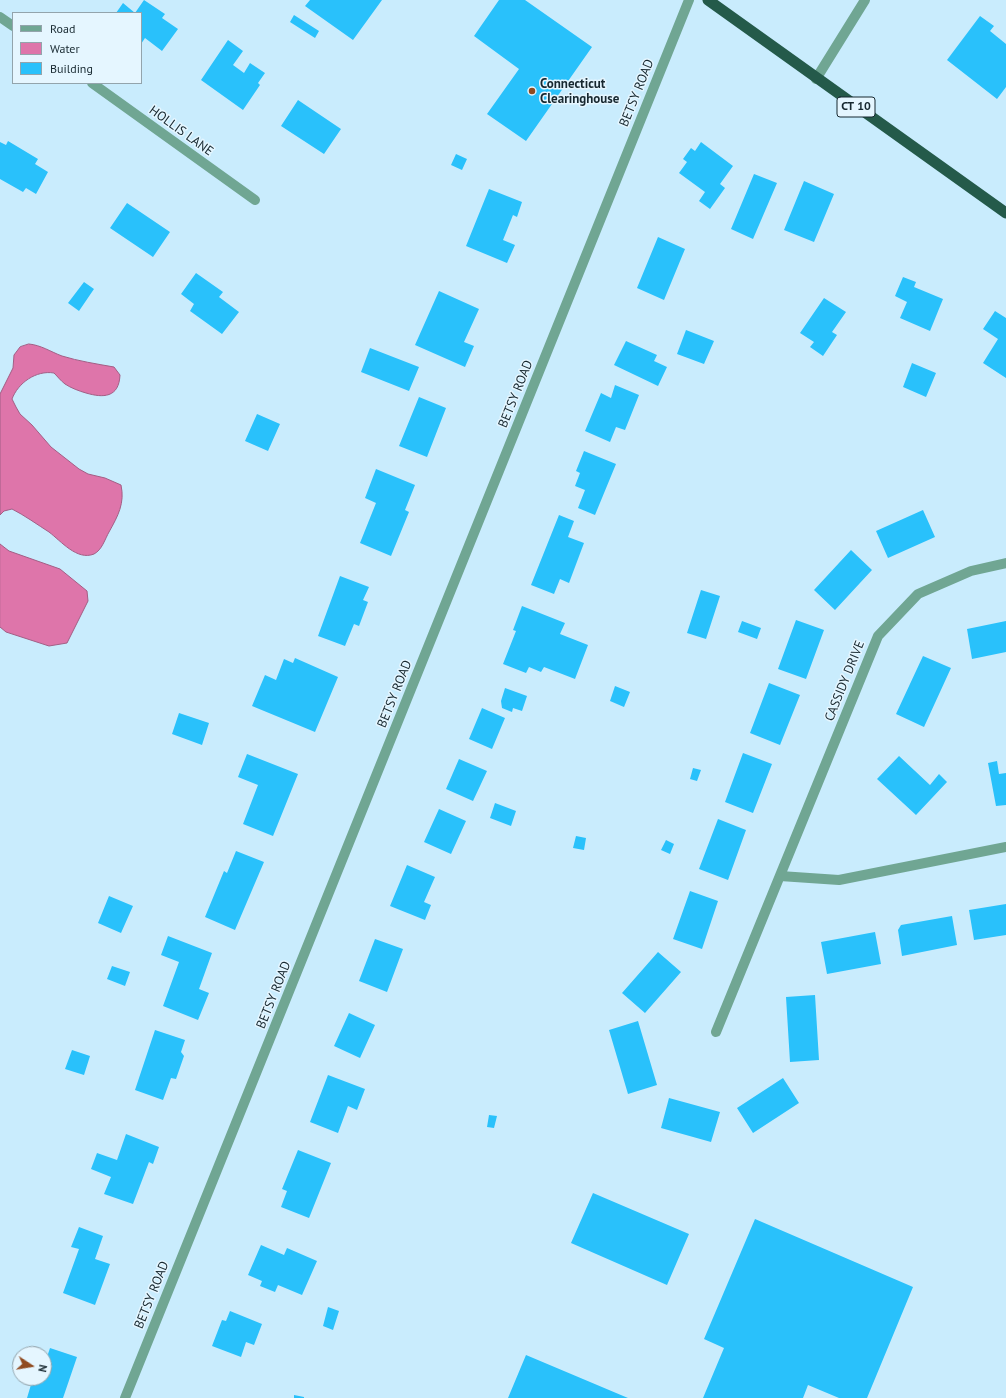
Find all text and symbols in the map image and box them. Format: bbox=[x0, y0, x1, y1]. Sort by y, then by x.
legend bbox=[12, 12, 142, 84]
text: Road bbox=[50, 21, 75, 36]
text: Water bbox=[50, 41, 80, 56]
street label: BETSY ROAD bbox=[616, 57, 658, 129]
text: Building bbox=[50, 61, 93, 76]
place label: Connecticut Clearinghouse bbox=[540, 76, 619, 107]
marker: Connecticut Clearinghouse bbox=[527, 86, 537, 96]
road number: CT 10 bbox=[837, 97, 875, 117]
street label: HOLLIS LANE bbox=[146, 103, 216, 159]
street label: BETSY ROAD bbox=[495, 358, 537, 430]
street label: CASSIDY DRIVE bbox=[822, 639, 868, 723]
street label: BETSY ROAD bbox=[374, 658, 416, 730]
street label: BETSY ROAD bbox=[253, 959, 295, 1031]
street label: BETSY ROAD bbox=[131, 1259, 173, 1331]
north arrow bbox=[12, 1346, 52, 1386]
text: N bbox=[35, 1363, 50, 1373]

